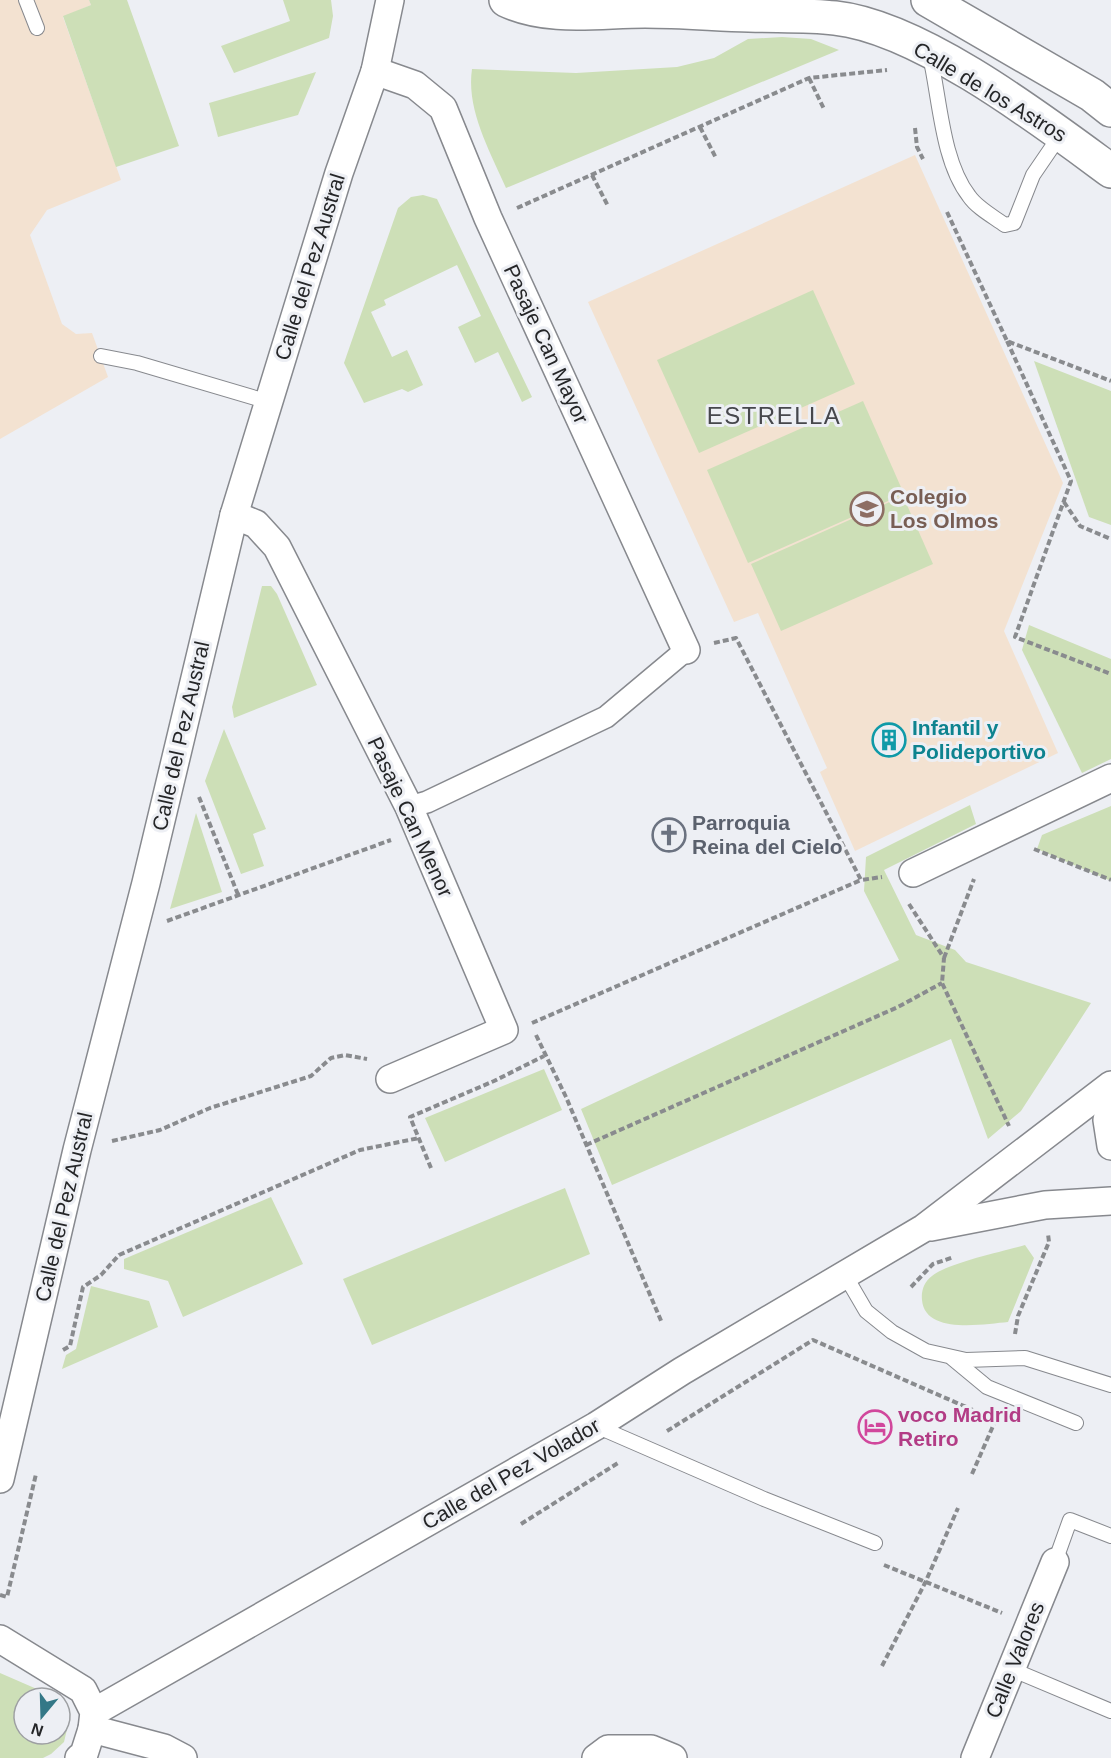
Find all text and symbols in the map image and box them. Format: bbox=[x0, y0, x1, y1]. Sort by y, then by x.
street label: Calle de los Astros bbox=[910, 37, 1071, 146]
street label: Calle del Pez Austral bbox=[270, 171, 349, 363]
street label: Pasaje Can Mayor bbox=[500, 261, 593, 427]
district label: ESTRELLA bbox=[707, 402, 841, 429]
place label: Colegio Los Olmos bbox=[890, 485, 999, 532]
school or university icon: Colegio Los Olmos bbox=[849, 491, 885, 527]
street label: Calle del Pez Austral bbox=[148, 639, 214, 833]
place label: Infantil y Polideportivo bbox=[912, 716, 1046, 763]
building icon: Infantil y Polideportivo bbox=[871, 722, 907, 758]
street label: Pasaje Can Menor bbox=[363, 733, 458, 900]
place label: Parroquia Reina del Cielo bbox=[692, 811, 843, 858]
church icon: Parroquia Reina del Cielo bbox=[651, 817, 687, 853]
street label: Calle del Pez Austral bbox=[31, 1110, 97, 1304]
place label: voco Madrid Retiro bbox=[898, 1403, 1022, 1450]
hotel icon: voco Madrid Retiro bbox=[857, 1409, 893, 1445]
street label: Calle del Pez Volador bbox=[418, 1413, 603, 1534]
street label: Calle Valores bbox=[981, 1598, 1048, 1721]
north arrow bbox=[12, 1686, 72, 1746]
text: N bbox=[29, 1720, 46, 1740]

